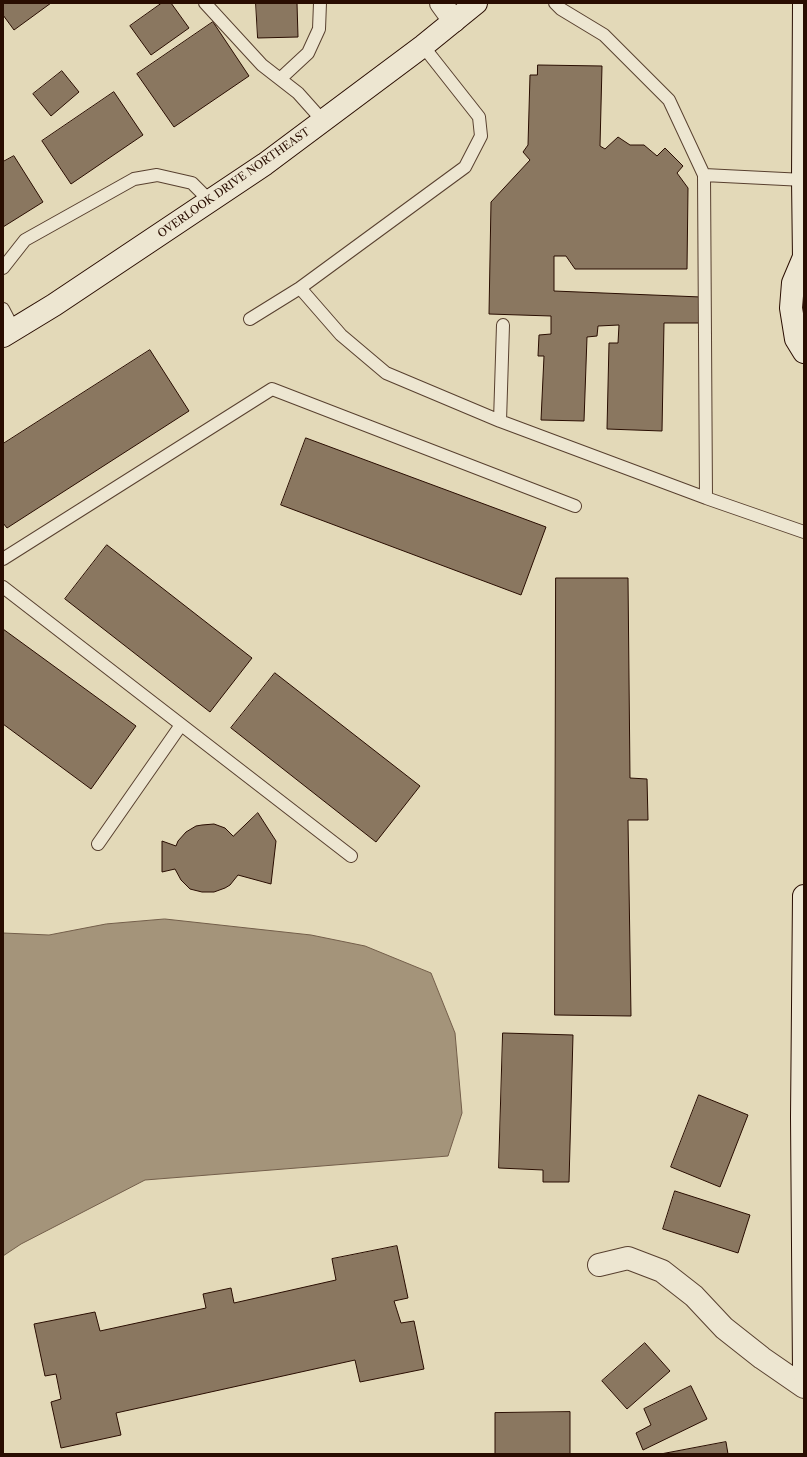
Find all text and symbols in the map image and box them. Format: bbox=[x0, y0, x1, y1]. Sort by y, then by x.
street label: OVERLOOK DRIVE NORTHEAST bbox=[155, 125, 313, 241]

